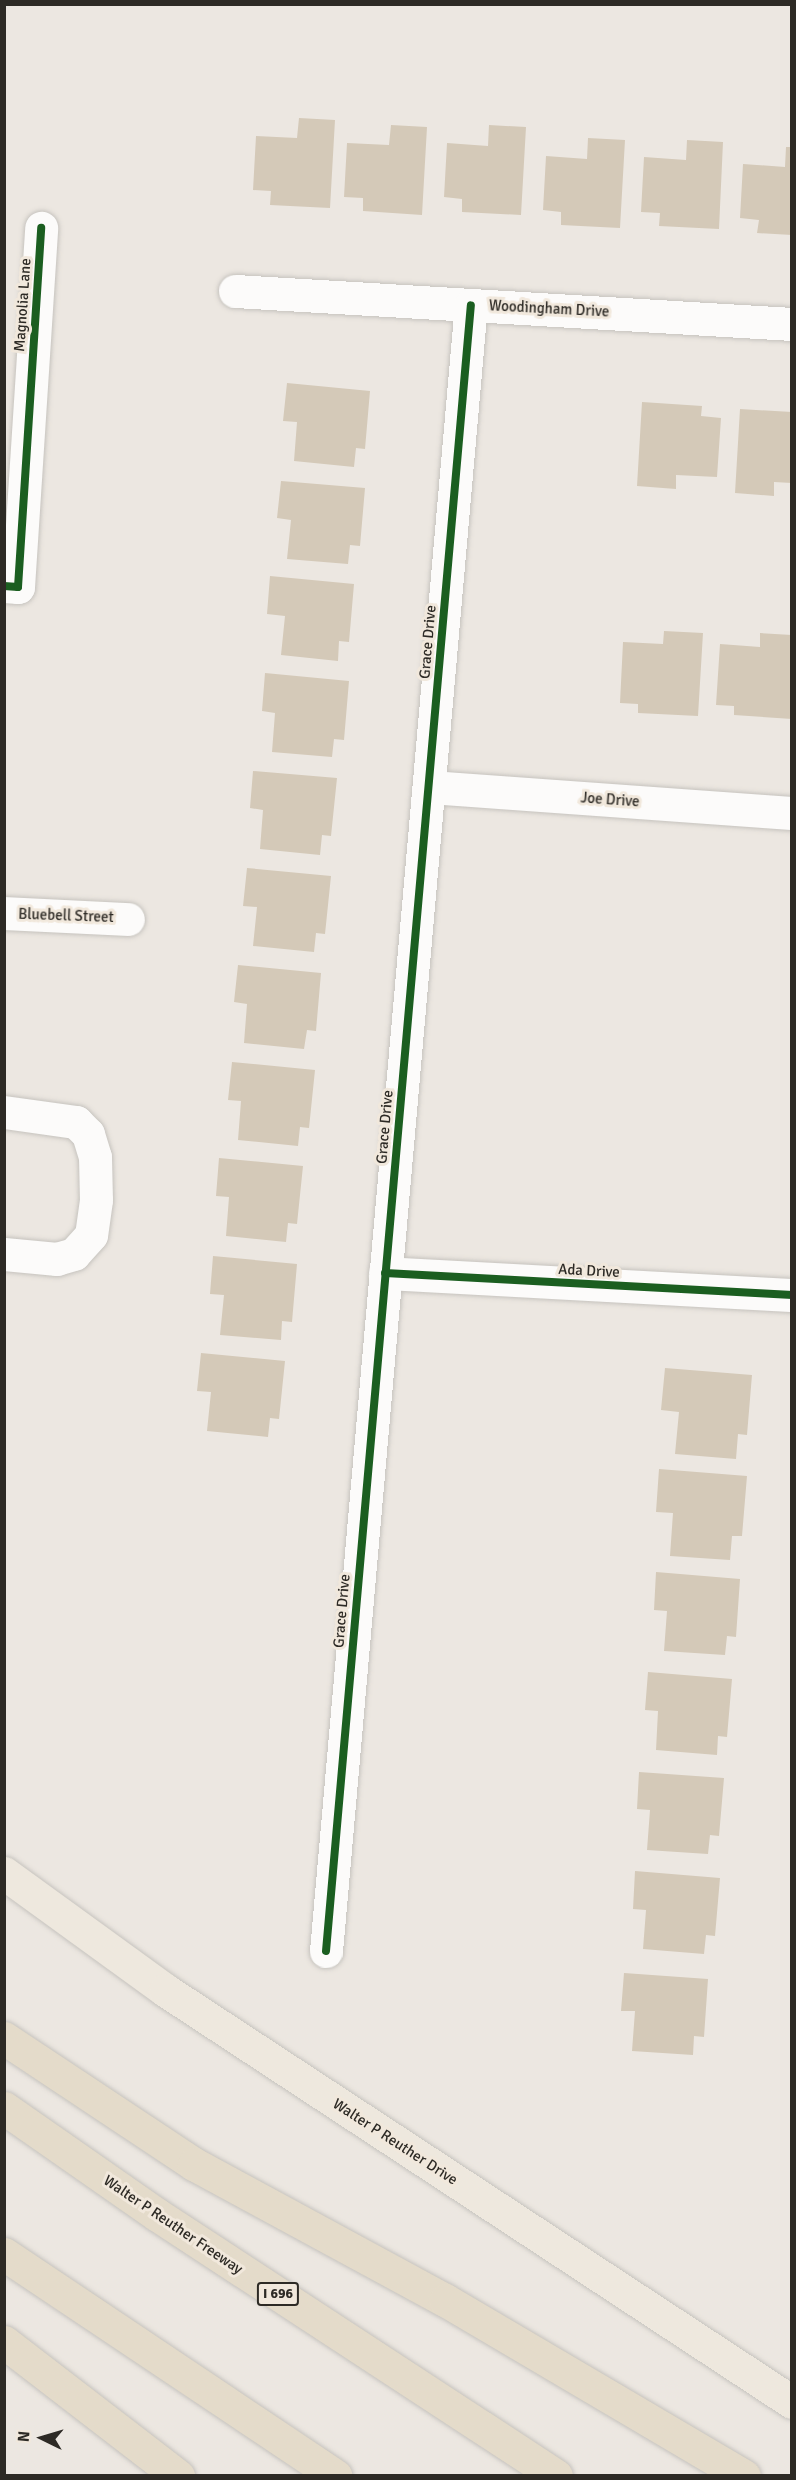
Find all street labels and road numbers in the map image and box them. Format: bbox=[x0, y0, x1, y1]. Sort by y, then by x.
street label: Magnolia Lane bbox=[11, 258, 35, 352]
street label: Woodingham Drive bbox=[488, 297, 610, 321]
street label: Grace Drive bbox=[416, 604, 440, 680]
street label: Joe Drive bbox=[580, 789, 640, 811]
street label: Bluebell Street bbox=[18, 905, 114, 927]
street label: Grace Drive bbox=[373, 1089, 397, 1165]
street label: Ada Drive bbox=[558, 1260, 620, 1282]
street label: Grace Drive bbox=[330, 1573, 354, 1649]
street label: Walter P Reuther Drive bbox=[329, 2095, 461, 2189]
street label: Walter P Reuther Freeway bbox=[100, 2172, 246, 2278]
road number: I 696 bbox=[256, 2283, 300, 2305]

